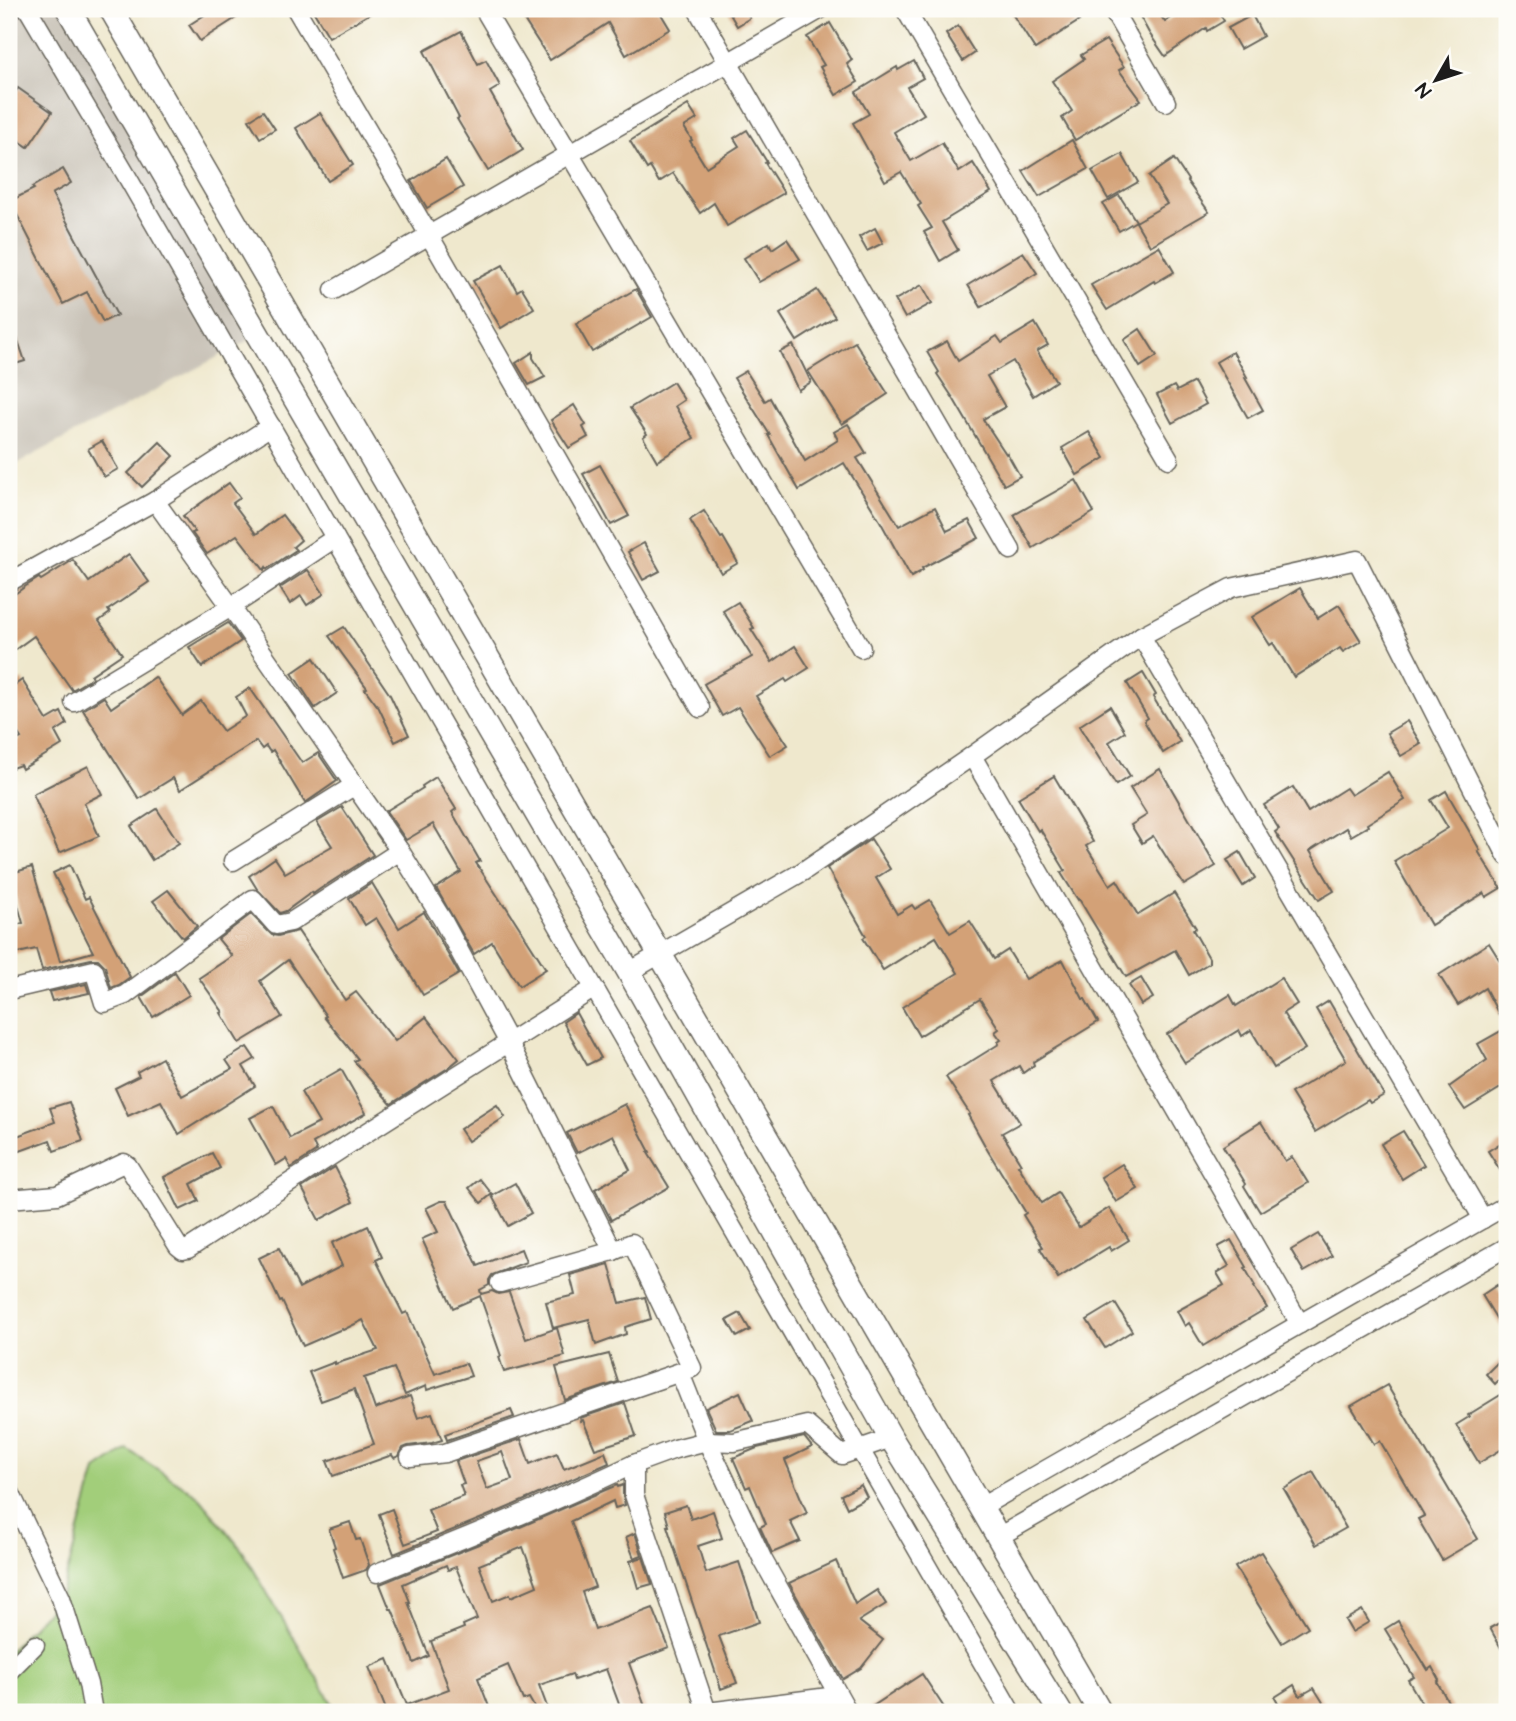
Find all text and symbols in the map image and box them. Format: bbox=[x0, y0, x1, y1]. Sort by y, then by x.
north arrow bbox=[1400, 46, 1470, 116]
text: N bbox=[1410, 77, 1438, 103]

